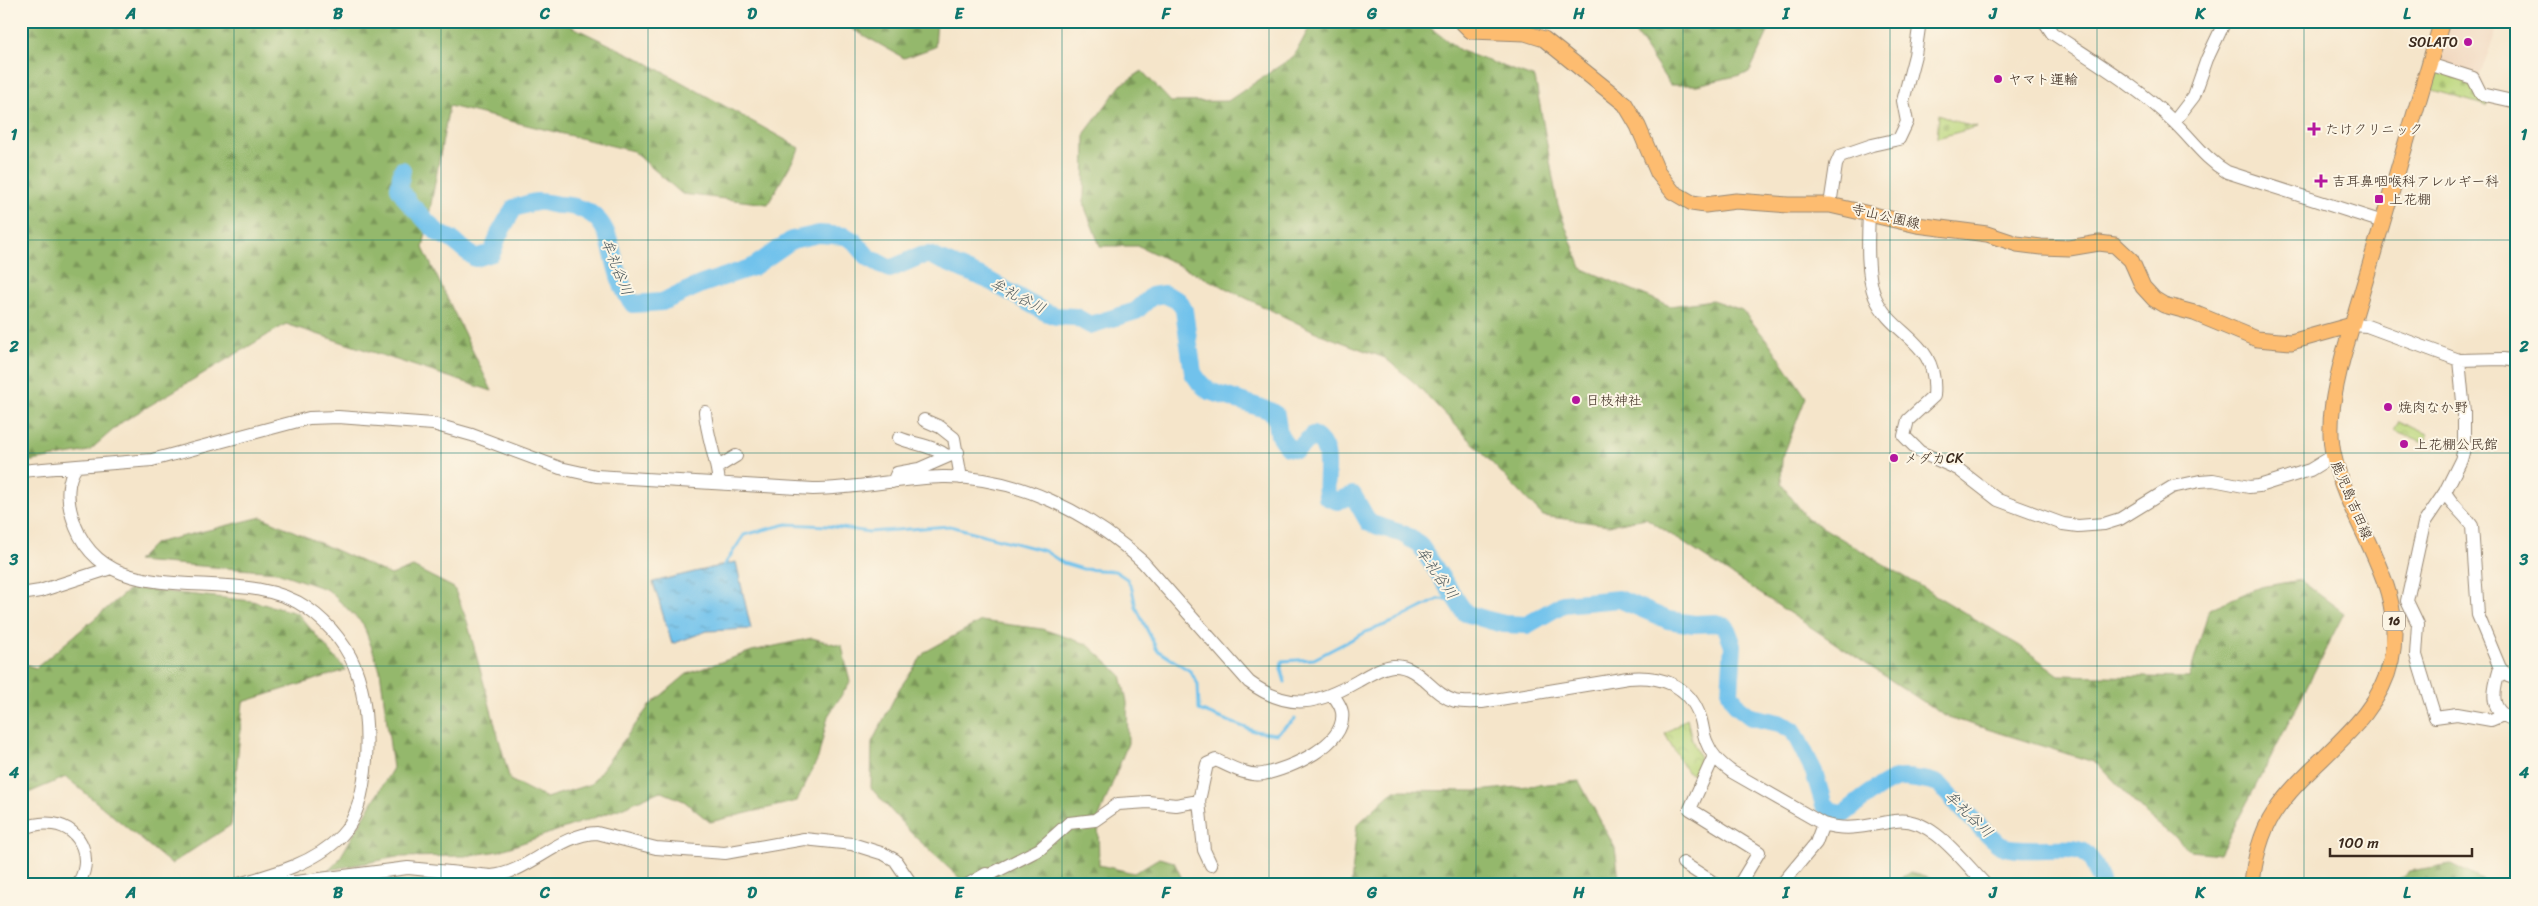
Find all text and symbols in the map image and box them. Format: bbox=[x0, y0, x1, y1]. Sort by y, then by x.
text: A bbox=[125, 0, 136, 28]
text: B bbox=[333, 0, 344, 28]
text: C bbox=[539, 0, 551, 28]
text: D bbox=[747, 0, 757, 28]
text: E bbox=[955, 0, 965, 28]
text: F bbox=[1161, 0, 1172, 28]
text: G bbox=[1366, 0, 1378, 28]
text: H bbox=[1572, 0, 1585, 28]
text: I bbox=[1782, 0, 1791, 28]
text: J bbox=[1988, 0, 1998, 28]
text: K bbox=[2194, 0, 2206, 28]
text: L bbox=[2403, 0, 2411, 28]
place label: SOLATO bbox=[2409, 30, 2458, 55]
marker: SOLATO bbox=[2462, 36, 2474, 48]
place label: ヤマト運輸 bbox=[2008, 67, 2078, 92]
marker: ヤマト運輸 bbox=[1992, 73, 2004, 85]
place label: たけクリニック bbox=[2325, 117, 2423, 142]
text: 1 bbox=[11, 120, 18, 149]
text: 1 bbox=[2521, 120, 2528, 149]
marker: たけクリニック bbox=[2307, 122, 2321, 136]
place label: 吉耳鼻咽喉科アレルギー科 bbox=[2332, 169, 2499, 194]
marker: 吉耳鼻咽喉科アレルギー科 bbox=[2314, 174, 2328, 188]
place label: 上花棚 bbox=[2389, 187, 2431, 212]
marker: 上花棚 bbox=[2373, 193, 2385, 205]
street label: 寺山公園線 bbox=[1849, 196, 1923, 237]
water label: 牟礼谷川 bbox=[594, 234, 640, 300]
water label: 牟礼谷川 bbox=[985, 271, 1051, 321]
text: 2 bbox=[8, 332, 19, 361]
text: 2 bbox=[2518, 332, 2529, 361]
place label: 日枝神社 bbox=[1586, 388, 1642, 413]
marker: 日枝神社 bbox=[1570, 394, 1582, 406]
place label: 焼肉なか野 bbox=[2398, 395, 2468, 420]
marker: 焼肉なか野 bbox=[2382, 401, 2394, 413]
place label: 上花棚公民館 bbox=[2414, 432, 2498, 457]
marker: 上花棚公民館 bbox=[2398, 438, 2410, 450]
place label: メダカCK bbox=[1904, 446, 1964, 471]
marker: メダカCK bbox=[1888, 452, 1900, 464]
street label: 鹿児島吉田線 bbox=[2324, 457, 2379, 544]
water label: 牟礼谷川 bbox=[1409, 541, 1465, 605]
text: 3 bbox=[9, 545, 19, 574]
text: 3 bbox=[2519, 545, 2529, 574]
road number: 16 bbox=[2383, 612, 2405, 630]
text: 4 bbox=[8, 758, 19, 787]
text: 4 bbox=[2518, 758, 2529, 787]
water label: 牟礼谷川 bbox=[1938, 784, 2000, 844]
scale bar bbox=[2330, 826, 2473, 858]
text: 100 m bbox=[2338, 830, 2379, 856]
text: A bbox=[125, 878, 136, 906]
text: B bbox=[333, 878, 344, 906]
text: C bbox=[539, 878, 551, 906]
text: D bbox=[747, 878, 757, 906]
text: E bbox=[955, 878, 965, 906]
text: F bbox=[1161, 878, 1172, 906]
text: G bbox=[1366, 878, 1378, 906]
text: H bbox=[1572, 878, 1585, 906]
text: I bbox=[1782, 878, 1791, 906]
text: J bbox=[1988, 878, 1998, 906]
text: K bbox=[2194, 878, 2206, 906]
text: L bbox=[2403, 878, 2411, 906]

